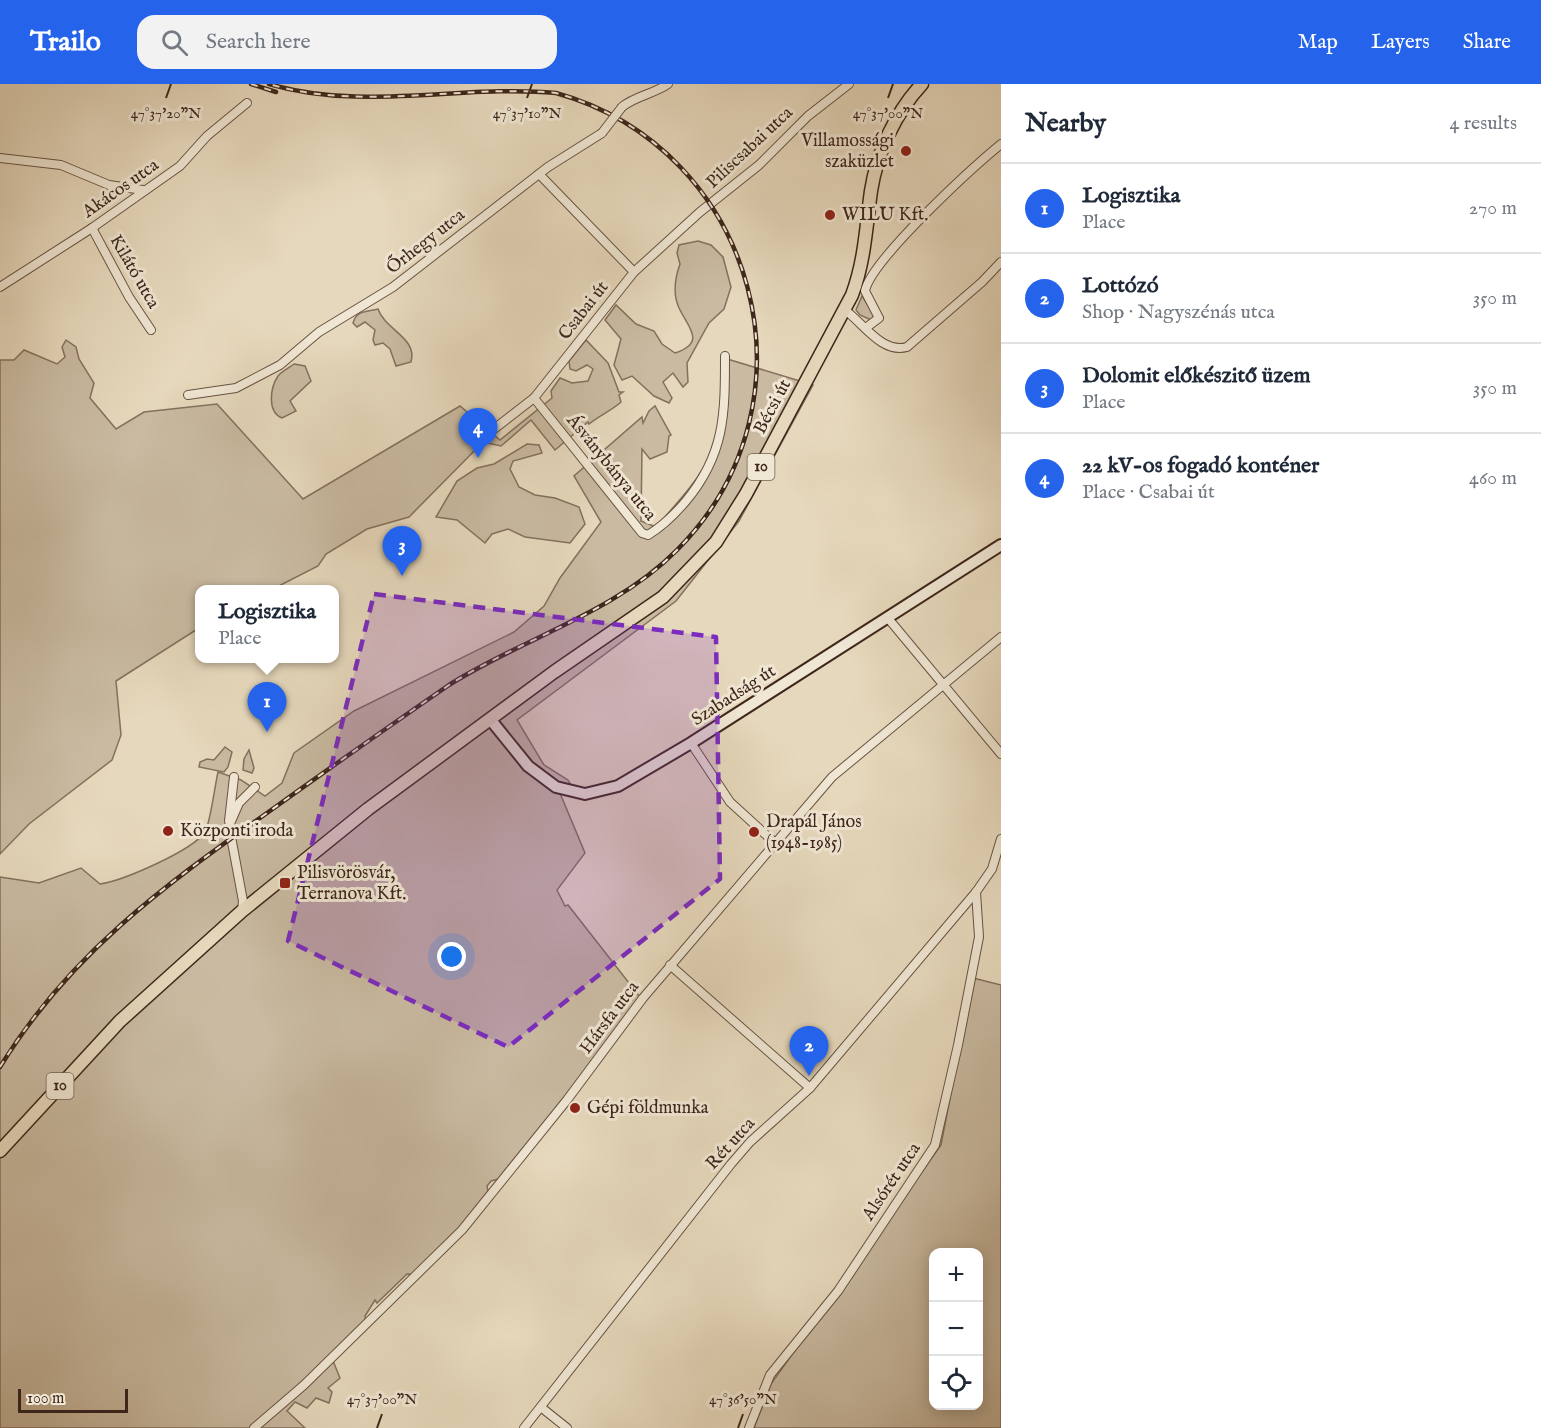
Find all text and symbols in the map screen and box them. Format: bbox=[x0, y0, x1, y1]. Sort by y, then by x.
search box bbox=[137, 15, 557, 69]
text: Trailo bbox=[30, 25, 101, 60]
icon: search bbox=[158, 26, 191, 59]
text: Search here bbox=[206, 28, 311, 56]
text: Map bbox=[1298, 29, 1338, 56]
text: Layers bbox=[1371, 29, 1430, 56]
text: Share bbox=[1463, 29, 1511, 56]
street label: Piliscsabai utca bbox=[702, 102, 798, 194]
text: 47°37'20"N bbox=[131, 104, 201, 123]
text: 47°37'10"N bbox=[493, 104, 561, 123]
text: 47°37'00"N bbox=[853, 104, 923, 123]
text: Nearby bbox=[1025, 107, 1106, 140]
text: 4 results bbox=[1450, 111, 1517, 136]
place label: Villamossági szaküzlet bbox=[800, 130, 894, 174]
marker: Villamossági szaküzlet bbox=[899, 144, 913, 158]
street label: Akácos utca bbox=[77, 154, 164, 224]
text: Logisztika bbox=[1082, 182, 1180, 210]
text: 1 bbox=[1041, 196, 1048, 221]
text: 270 m bbox=[1469, 196, 1517, 221]
street label: Őrhegy utca bbox=[381, 202, 470, 280]
place label: WILU Kft. bbox=[842, 204, 928, 227]
marker: WILU Kft. bbox=[823, 208, 837, 222]
text: Place bbox=[1082, 210, 1125, 235]
street label: Kilátó utca bbox=[104, 231, 164, 313]
text: Lottózó bbox=[1082, 272, 1159, 300]
street label: Csabai út bbox=[554, 277, 614, 345]
text: 2 bbox=[1040, 286, 1049, 311]
text: 350 m bbox=[1473, 286, 1517, 311]
text: Shop · Nagyszénás utca bbox=[1082, 300, 1275, 325]
text: Dolomit előkészitő üzem bbox=[1082, 362, 1310, 390]
street label: Bécsi út bbox=[749, 376, 797, 438]
text: 3 bbox=[1041, 376, 1048, 401]
text: 350 m bbox=[1473, 376, 1517, 401]
text: Place bbox=[1082, 390, 1125, 415]
pin: 4 bbox=[458, 408, 498, 458]
street label: Ásványbánya utca bbox=[560, 408, 663, 526]
text: 22 kV-os fogadó konténer bbox=[1082, 452, 1319, 480]
road number: 10 bbox=[748, 454, 774, 480]
text: 4 bbox=[1040, 466, 1049, 491]
text: 460 m bbox=[1469, 466, 1517, 491]
text: Place · Csabai út bbox=[1082, 480, 1215, 505]
pin: 3 bbox=[382, 526, 422, 576]
popup bbox=[195, 585, 339, 663]
text: Logisztika bbox=[218, 598, 316, 626]
text: Place bbox=[218, 626, 261, 651]
street label: Szabadság út bbox=[688, 660, 780, 732]
pin: 1 bbox=[248, 682, 286, 732]
place label: Drapál János (1948-1985) bbox=[766, 811, 862, 855]
place label: Központi iroda bbox=[180, 820, 294, 843]
marker: Központi iroda bbox=[161, 824, 175, 838]
marker: Drapál János (1948-1985) bbox=[747, 825, 761, 839]
place label: Pilisvörösvár, Terranova Kft. bbox=[297, 862, 406, 906]
marker: Pilisvörösvár, Terranova Kft. bbox=[278, 876, 292, 890]
your location bbox=[437, 942, 466, 971]
street label: Hársfa utca bbox=[575, 977, 645, 1059]
pin: 2 bbox=[790, 1026, 828, 1076]
road number: 10 bbox=[46, 1073, 74, 1099]
place label: Gépi földmunka bbox=[587, 1097, 709, 1120]
marker: Gépi földmunka bbox=[568, 1101, 582, 1115]
street label: Rét utca bbox=[701, 1113, 761, 1175]
street label: Alsórét utca bbox=[857, 1138, 927, 1226]
map controls bbox=[929, 1248, 983, 1410]
button: + bbox=[929, 1248, 983, 1302]
button: − bbox=[929, 1302, 983, 1356]
button: locate bbox=[929, 1356, 983, 1410]
scale bar bbox=[18, 1386, 128, 1414]
text: 100 m bbox=[27, 1389, 64, 1409]
text: 47°37'00"N bbox=[347, 1390, 417, 1409]
text: 47°36'50"N bbox=[709, 1390, 777, 1409]

